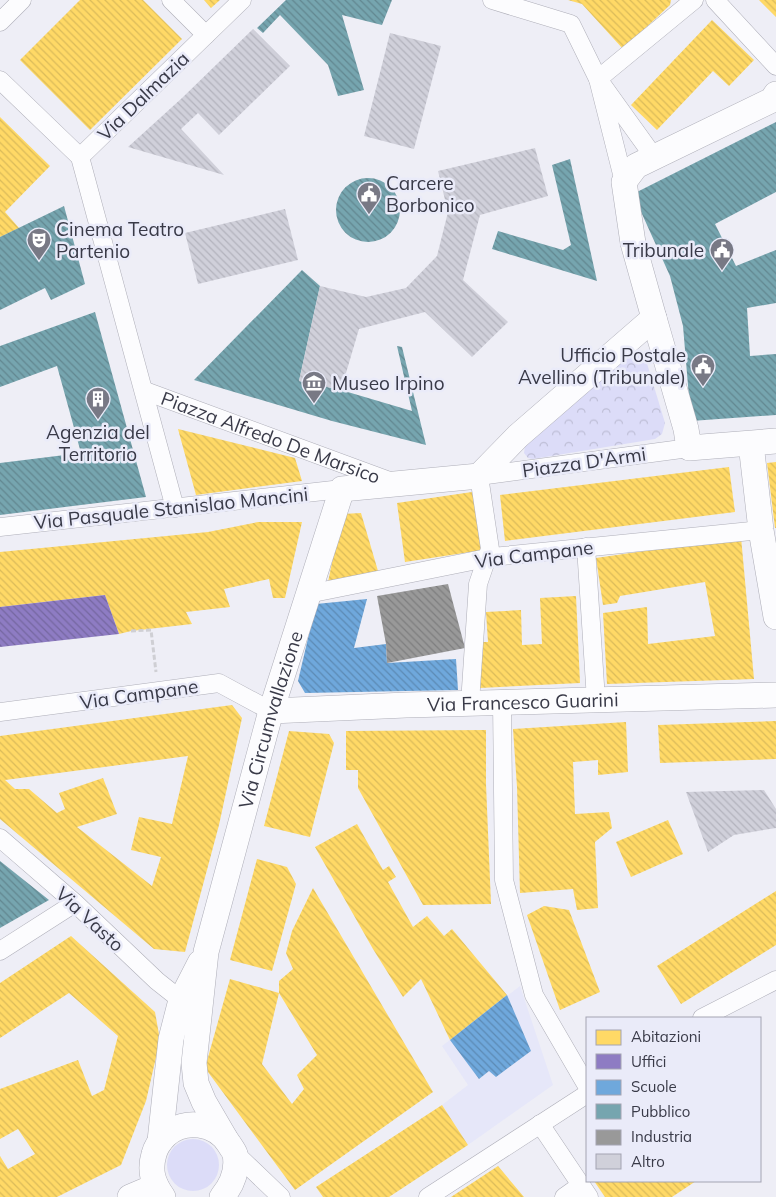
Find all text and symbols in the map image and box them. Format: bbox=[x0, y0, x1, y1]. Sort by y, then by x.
street label: Via Dalmazia bbox=[92, 46, 194, 146]
place label: Carcere Borbonico bbox=[386, 171, 475, 217]
public building icon: Carcere Borbonico bbox=[356, 181, 382, 215]
place label: Cinema Teatro Partenio bbox=[56, 217, 184, 263]
theatre icon: Cinema Teatro Partenio bbox=[26, 227, 52, 261]
public building icon: Tribunale bbox=[709, 237, 735, 271]
place label: Tribunale bbox=[623, 238, 704, 262]
place label: Ufficio Postale Avellino (Tribunale) bbox=[518, 343, 686, 389]
public building icon: Ufficio Postale Avellino (Tribunale) bbox=[690, 353, 716, 387]
museum icon: Museo Irpino bbox=[301, 370, 327, 404]
place label: Museo Irpino bbox=[332, 371, 445, 395]
building icon: Agenzia del Territorio bbox=[85, 386, 111, 420]
street label: Piazza Alfredo De Marsico bbox=[158, 386, 384, 489]
place label: Agenzia del Territorio bbox=[46, 420, 150, 466]
street label: Piazza D'Armi bbox=[521, 441, 647, 483]
street label: Via Pasquale Stanislao Mancini bbox=[33, 482, 309, 534]
street label: Via Campane bbox=[473, 535, 595, 573]
street label: Via Circumvallazione bbox=[233, 628, 308, 811]
street label: Via Campane bbox=[78, 674, 200, 714]
street label: Via Francesco Guarini bbox=[427, 687, 619, 716]
street label: Via Vasto bbox=[51, 881, 129, 957]
legend bbox=[586, 1017, 761, 1182]
text: Abitazioni bbox=[631, 1027, 701, 1046]
text: Uffici bbox=[631, 1052, 666, 1071]
text: Scuole bbox=[631, 1077, 677, 1096]
text: Pubblico bbox=[631, 1102, 690, 1121]
text: Industria bbox=[631, 1127, 692, 1146]
text: Altro bbox=[631, 1152, 665, 1171]

